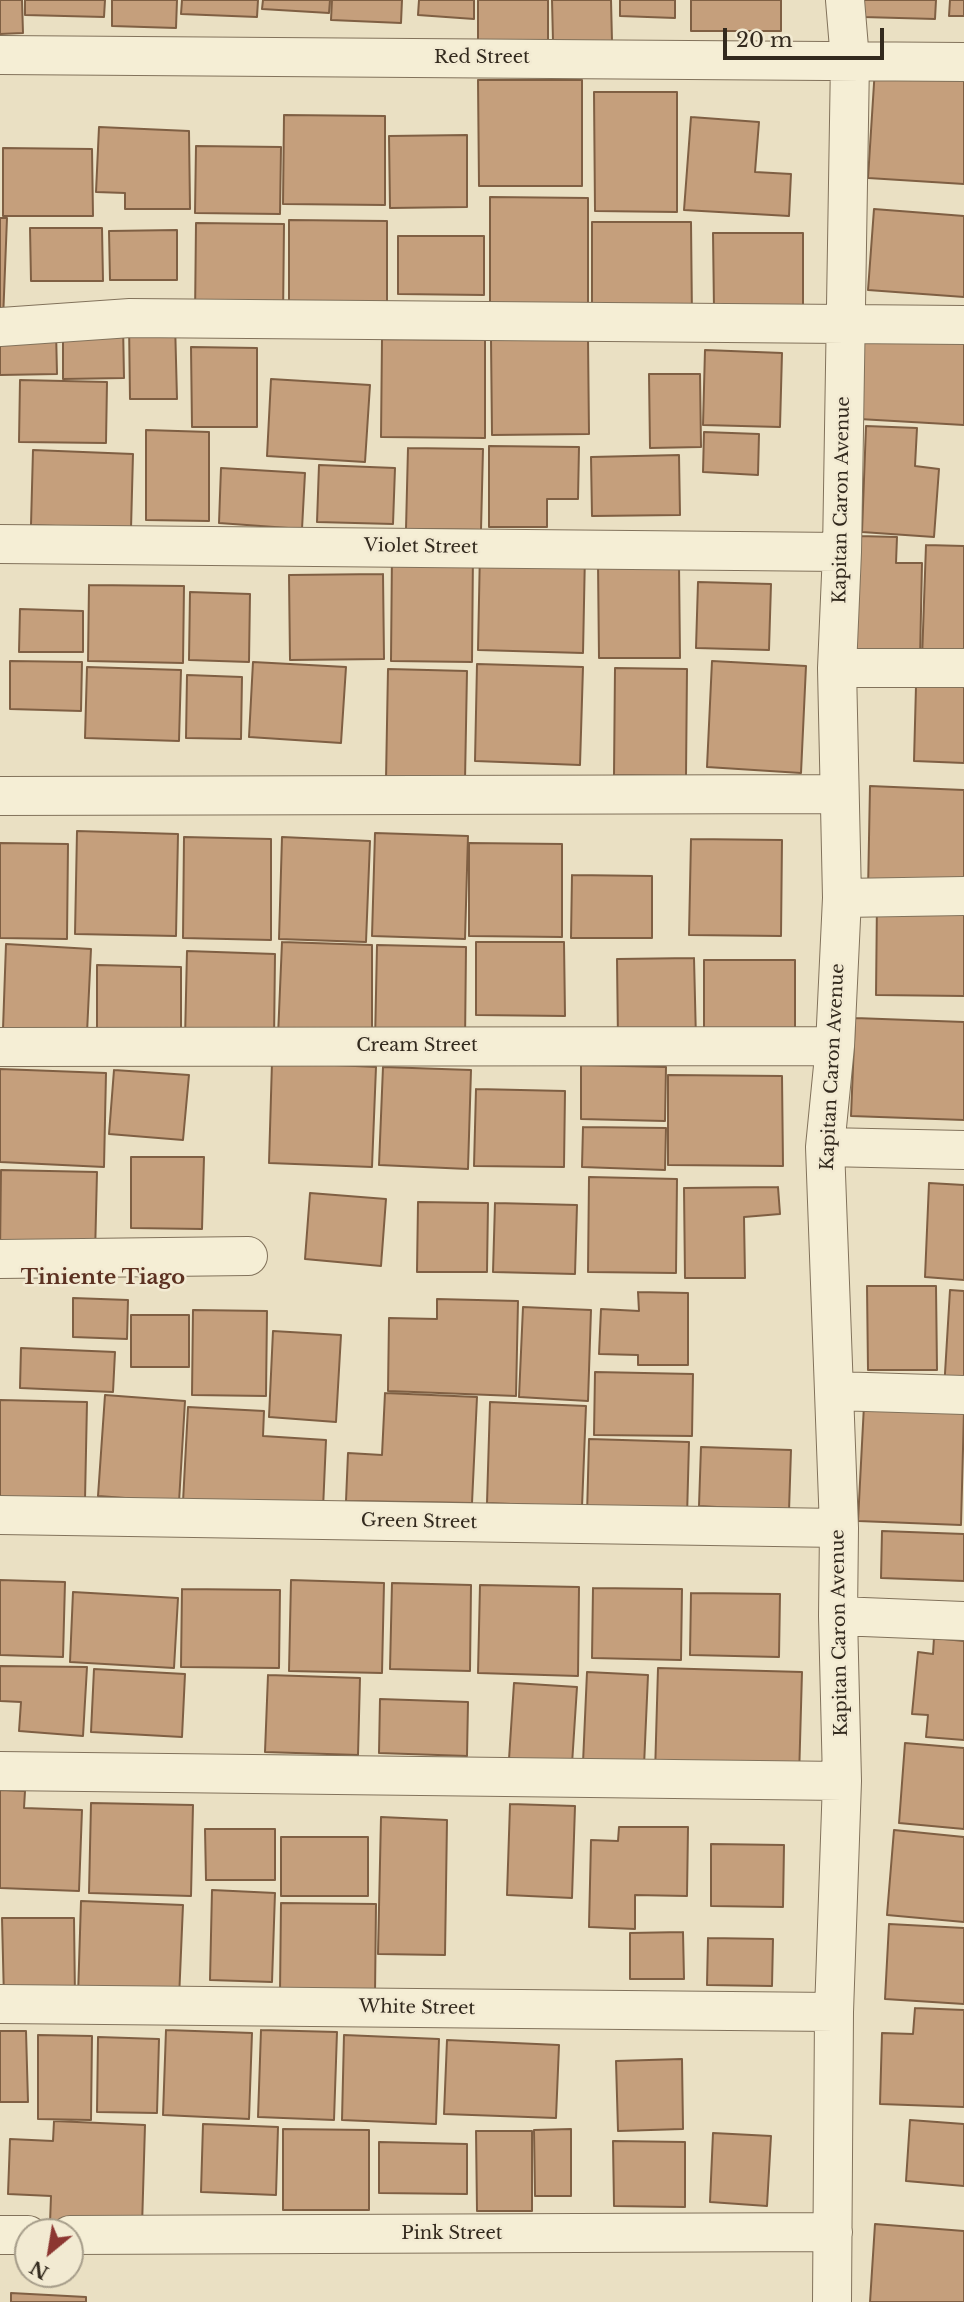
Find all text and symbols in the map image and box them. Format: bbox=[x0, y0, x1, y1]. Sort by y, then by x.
scale bar bbox=[726, 14, 887, 58]
text: 20 m bbox=[736, 27, 793, 53]
street label: Red Street bbox=[434, 47, 530, 69]
street label: Kapitan Caron Avenue bbox=[829, 396, 855, 604]
street label: Violet Street bbox=[364, 535, 478, 559]
street label: Kapitan Caron Avenue bbox=[817, 963, 849, 1171]
street label: Cream Street bbox=[356, 1035, 478, 1057]
district label: Tiniente Tiago bbox=[21, 1265, 185, 1291]
street label: Green Street bbox=[361, 1510, 477, 1534]
street label: Kapitan Caron Avenue bbox=[827, 1529, 853, 1737]
street label: White Street bbox=[359, 1996, 475, 2020]
north arrow bbox=[14, 2218, 84, 2288]
street label: Pink Street bbox=[401, 2223, 503, 2245]
text: N bbox=[26, 2255, 53, 2284]

